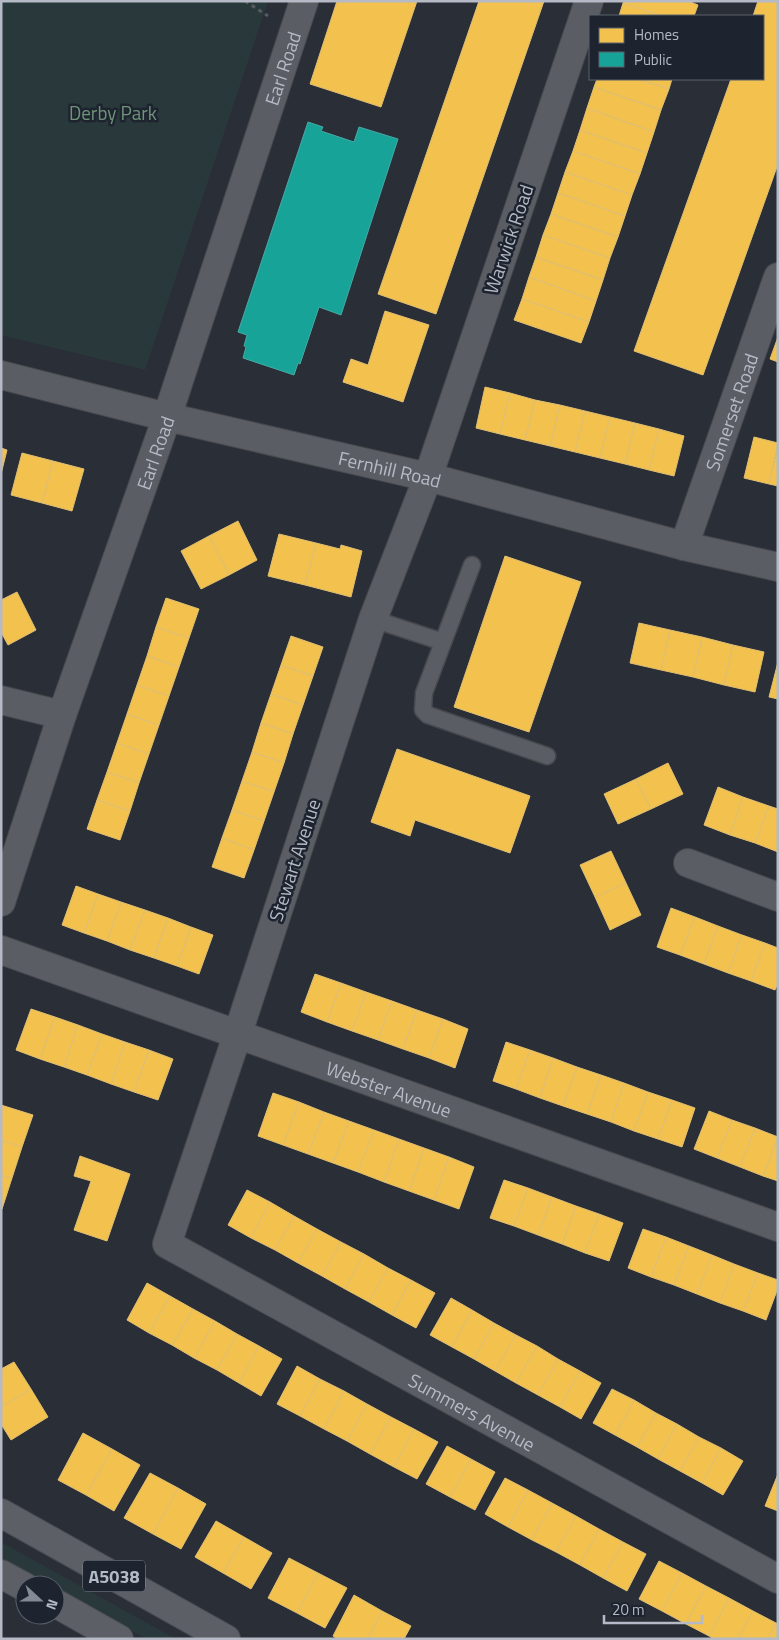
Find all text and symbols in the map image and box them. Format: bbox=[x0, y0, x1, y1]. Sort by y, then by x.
legend bbox=[589, 15, 764, 80]
text: Homes bbox=[634, 23, 679, 46]
street label: Earl Road bbox=[256, 27, 308, 109]
text: Public bbox=[634, 48, 672, 71]
park label: Derby Park bbox=[69, 98, 157, 127]
street label: Warwick Road bbox=[476, 180, 540, 298]
street label: Somerset Road bbox=[697, 349, 765, 475]
street label: Earl Road bbox=[128, 412, 181, 493]
street label: Fernhill Road bbox=[336, 442, 445, 494]
street label: Stewart Avenue bbox=[261, 795, 327, 925]
street label: Webster Avenue bbox=[322, 1053, 456, 1124]
street label: Summers Avenue bbox=[404, 1365, 541, 1458]
road number: A5038 bbox=[83, 1560, 145, 1592]
north arrow bbox=[15, 1575, 65, 1625]
scale bar bbox=[604, 1592, 702, 1624]
text: N bbox=[41, 1597, 64, 1613]
text: 20 m bbox=[612, 1598, 645, 1621]

